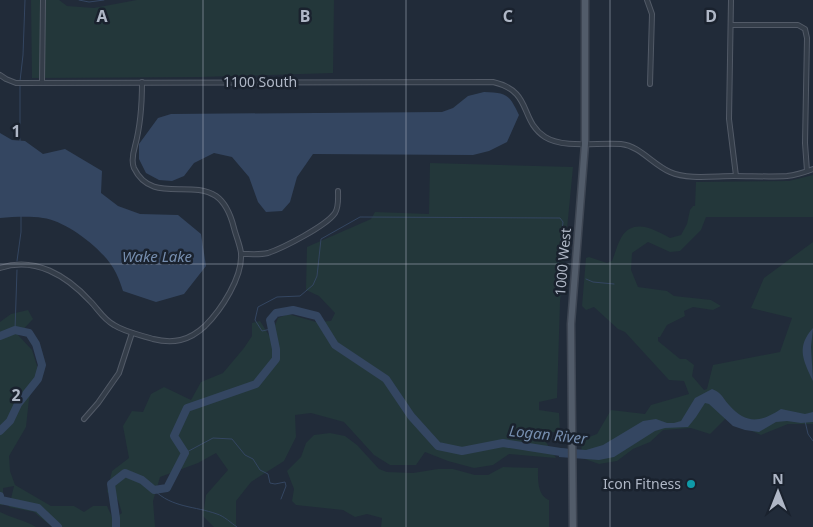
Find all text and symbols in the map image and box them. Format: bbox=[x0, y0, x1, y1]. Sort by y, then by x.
text: A bbox=[96, 5, 108, 27]
text: B bbox=[300, 5, 310, 27]
text: C bbox=[503, 5, 513, 27]
text: D bbox=[705, 5, 717, 27]
street label: 1100 South bbox=[223, 72, 297, 91]
text: 1 bbox=[11, 120, 21, 142]
street label: 1000 West bbox=[550, 227, 575, 297]
water label: Wake Lake bbox=[122, 246, 192, 266]
text: 2 bbox=[11, 384, 21, 406]
water label: Logan River bbox=[508, 420, 589, 448]
north arrow bbox=[753, 467, 803, 517]
text: N bbox=[772, 469, 784, 488]
place label: Icon Fitness bbox=[603, 474, 681, 493]
marker: Icon Fitness bbox=[685, 478, 697, 490]

